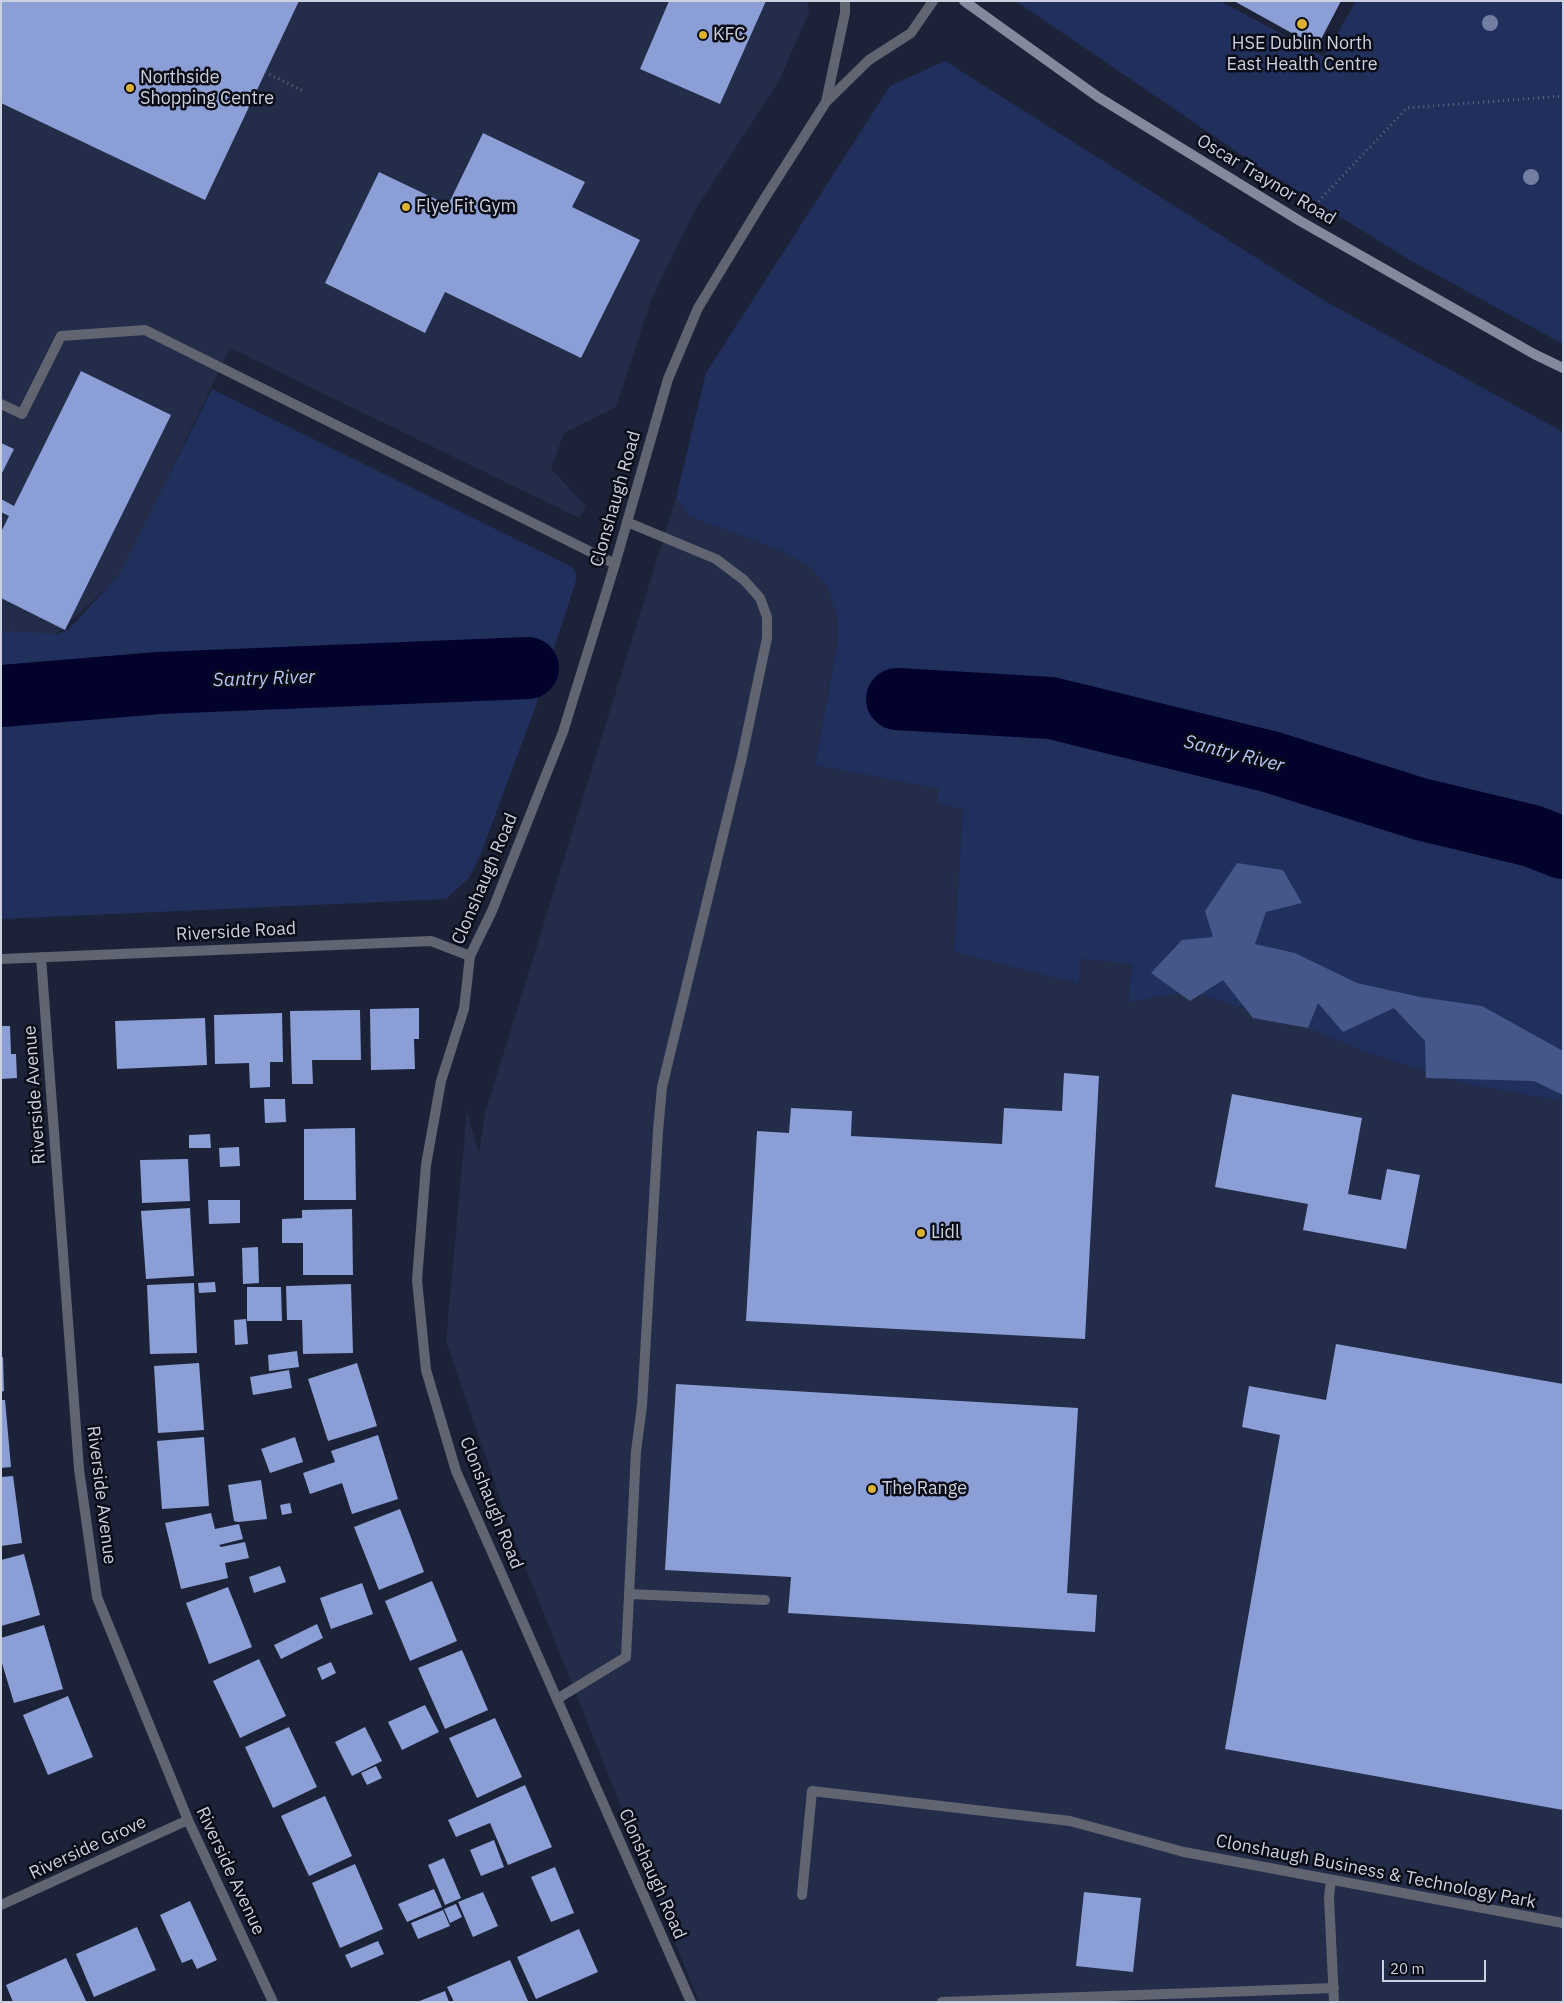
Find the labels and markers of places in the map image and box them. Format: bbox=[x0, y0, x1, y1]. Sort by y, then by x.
marker: HSE Dublin North East Health Centre bbox=[1295, 17, 1309, 31]
place label: KFC bbox=[713, 24, 745, 46]
marker: KFC bbox=[697, 29, 709, 41]
place label: HSE Dublin North East Health Centre bbox=[1226, 33, 1378, 76]
place label: Northside Shopping Centre bbox=[140, 67, 274, 110]
marker: Northside Shopping Centre bbox=[124, 82, 136, 94]
place label: Flye Fit Gym bbox=[416, 196, 516, 218]
marker: Flye Fit Gym bbox=[400, 201, 412, 213]
place label: Lidl bbox=[931, 1222, 960, 1244]
marker: Lidl bbox=[915, 1227, 927, 1239]
place label: The Range bbox=[882, 1478, 967, 1500]
marker: The Range bbox=[866, 1483, 878, 1495]

